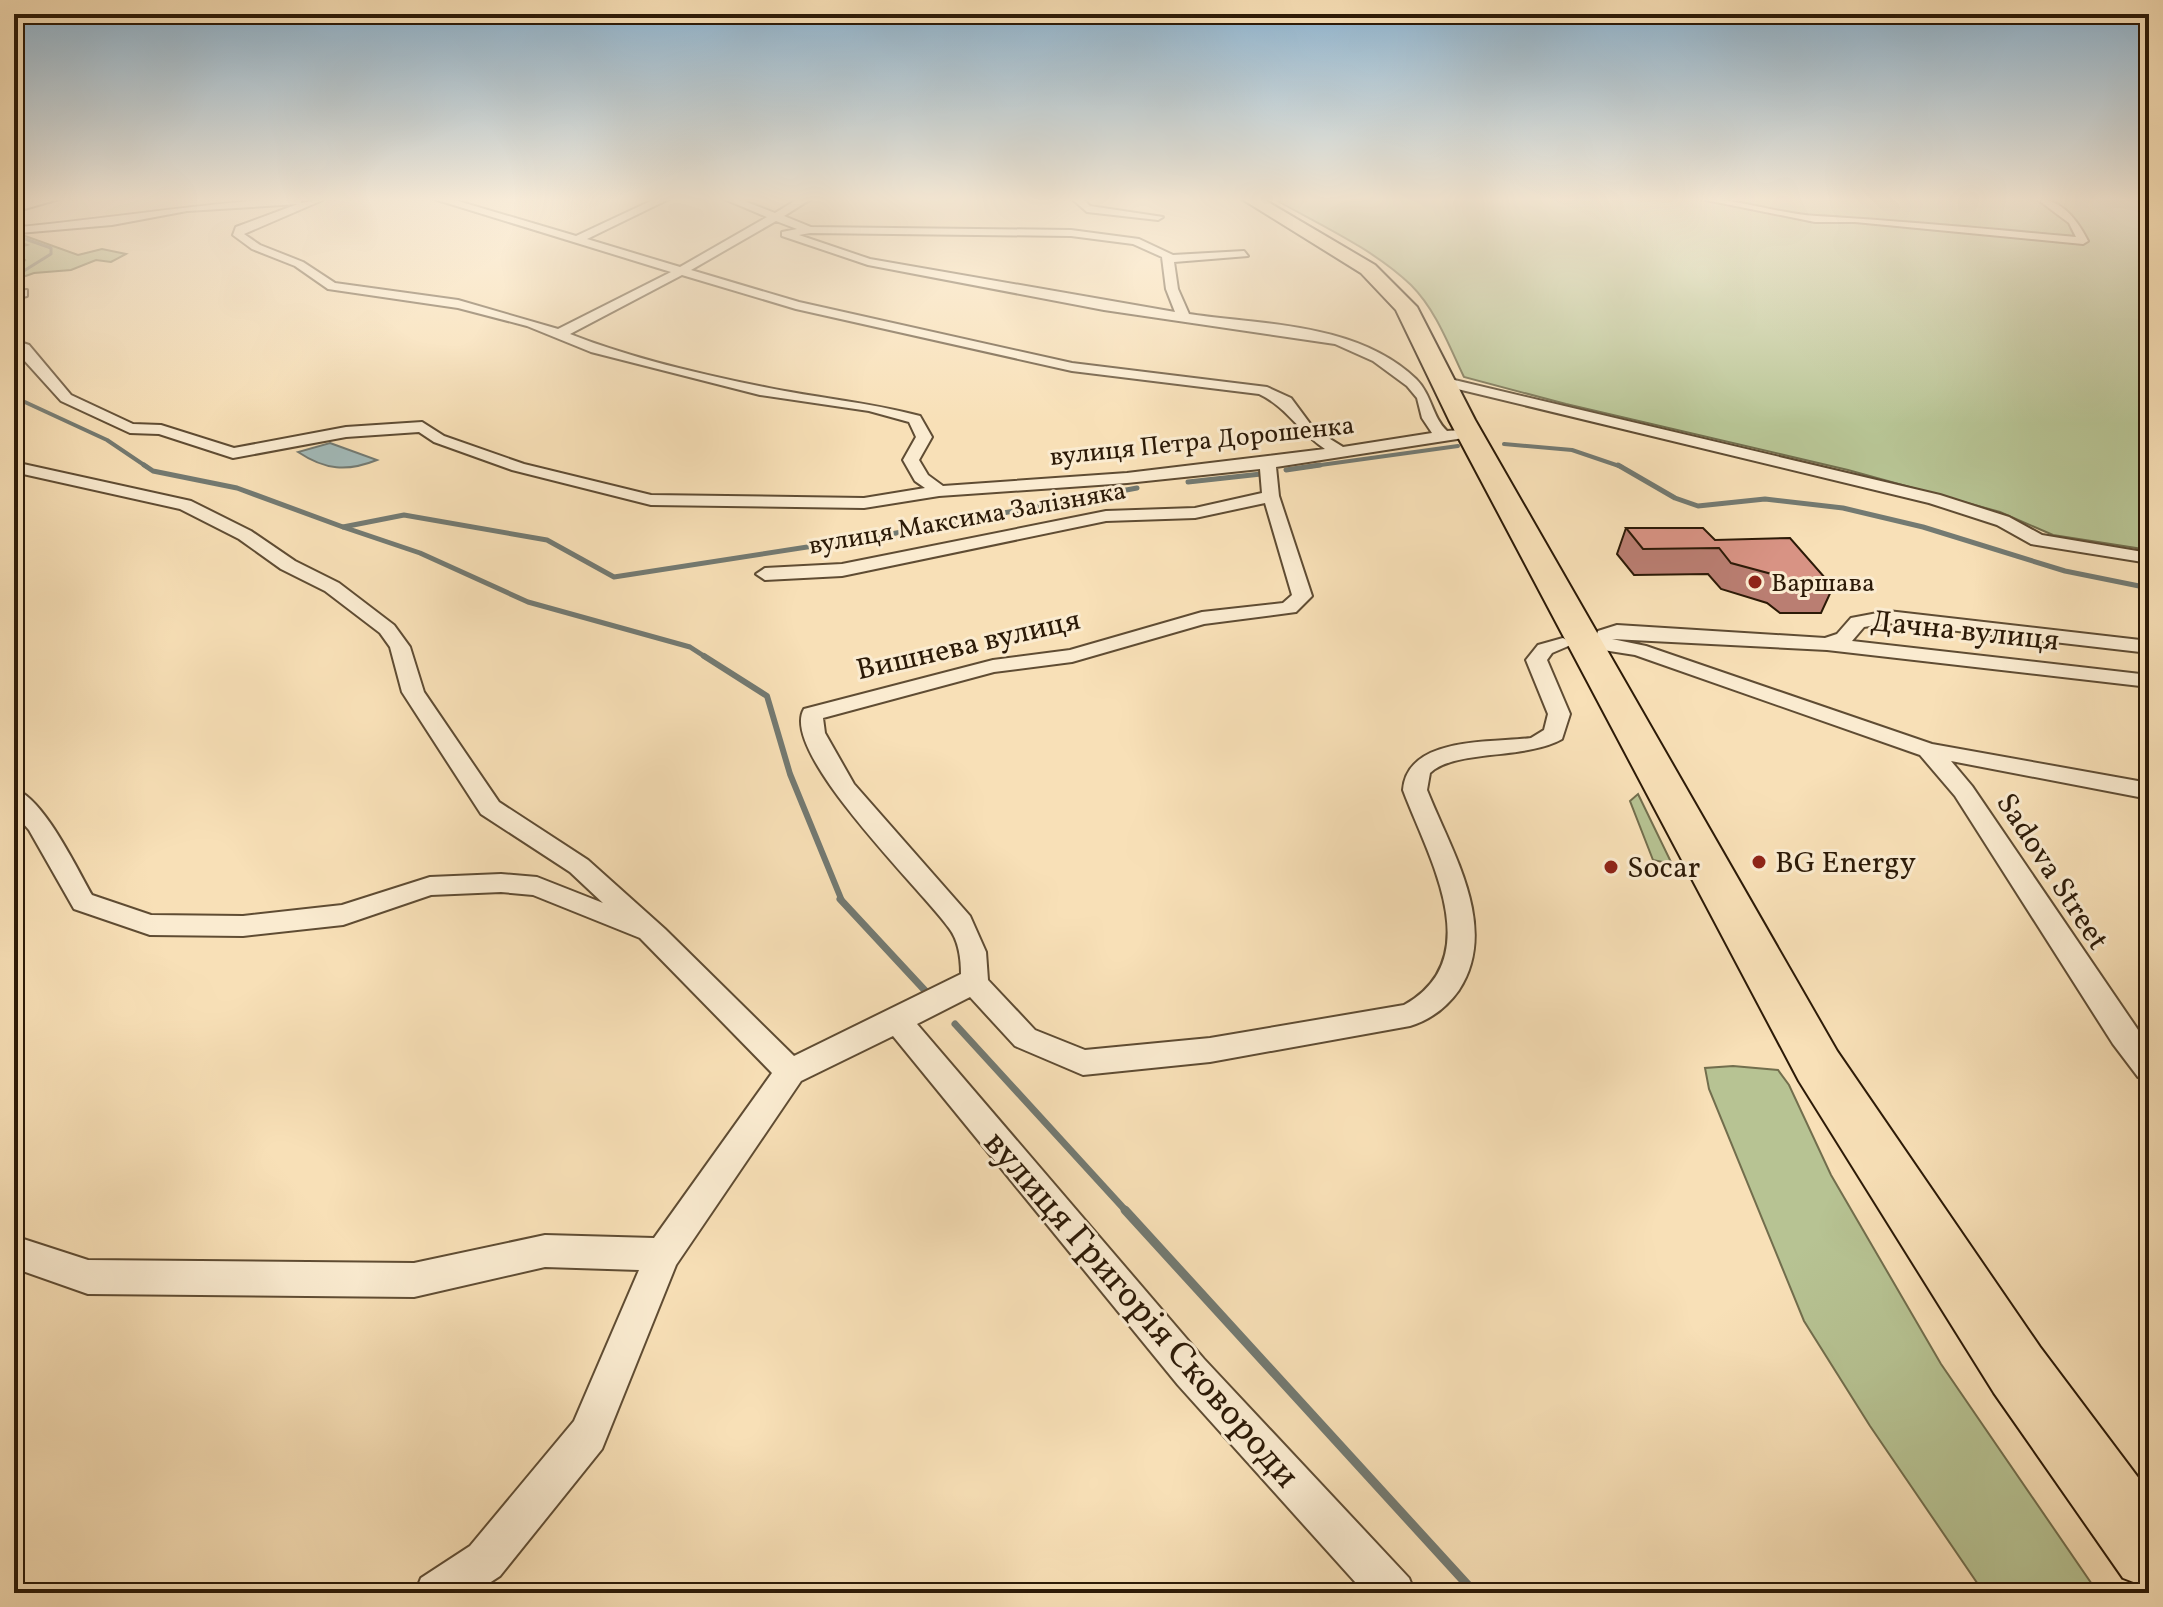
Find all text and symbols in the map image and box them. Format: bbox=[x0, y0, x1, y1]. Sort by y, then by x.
street label: вулиця Петра Дорошенка bbox=[1048, 408, 1356, 476]
street label: вулиця Максима Залізняка bbox=[806, 473, 1129, 565]
place label: Варшава bbox=[1771, 566, 1875, 602]
marker: Варшава bbox=[1746, 573, 1764, 591]
street label: Вишнева вулиця bbox=[852, 600, 1085, 692]
street label: Дачна вулиця bbox=[1869, 601, 2061, 663]
street label: Sadova Street bbox=[1985, 785, 2118, 959]
place label: BG Energy bbox=[1775, 843, 1916, 885]
place label: Socar bbox=[1627, 848, 1700, 890]
marker: BG Energy bbox=[1750, 853, 1768, 871]
marker: Socar bbox=[1602, 858, 1620, 876]
street label: вулиця Григорія Сковороди bbox=[971, 1121, 1309, 1500]

